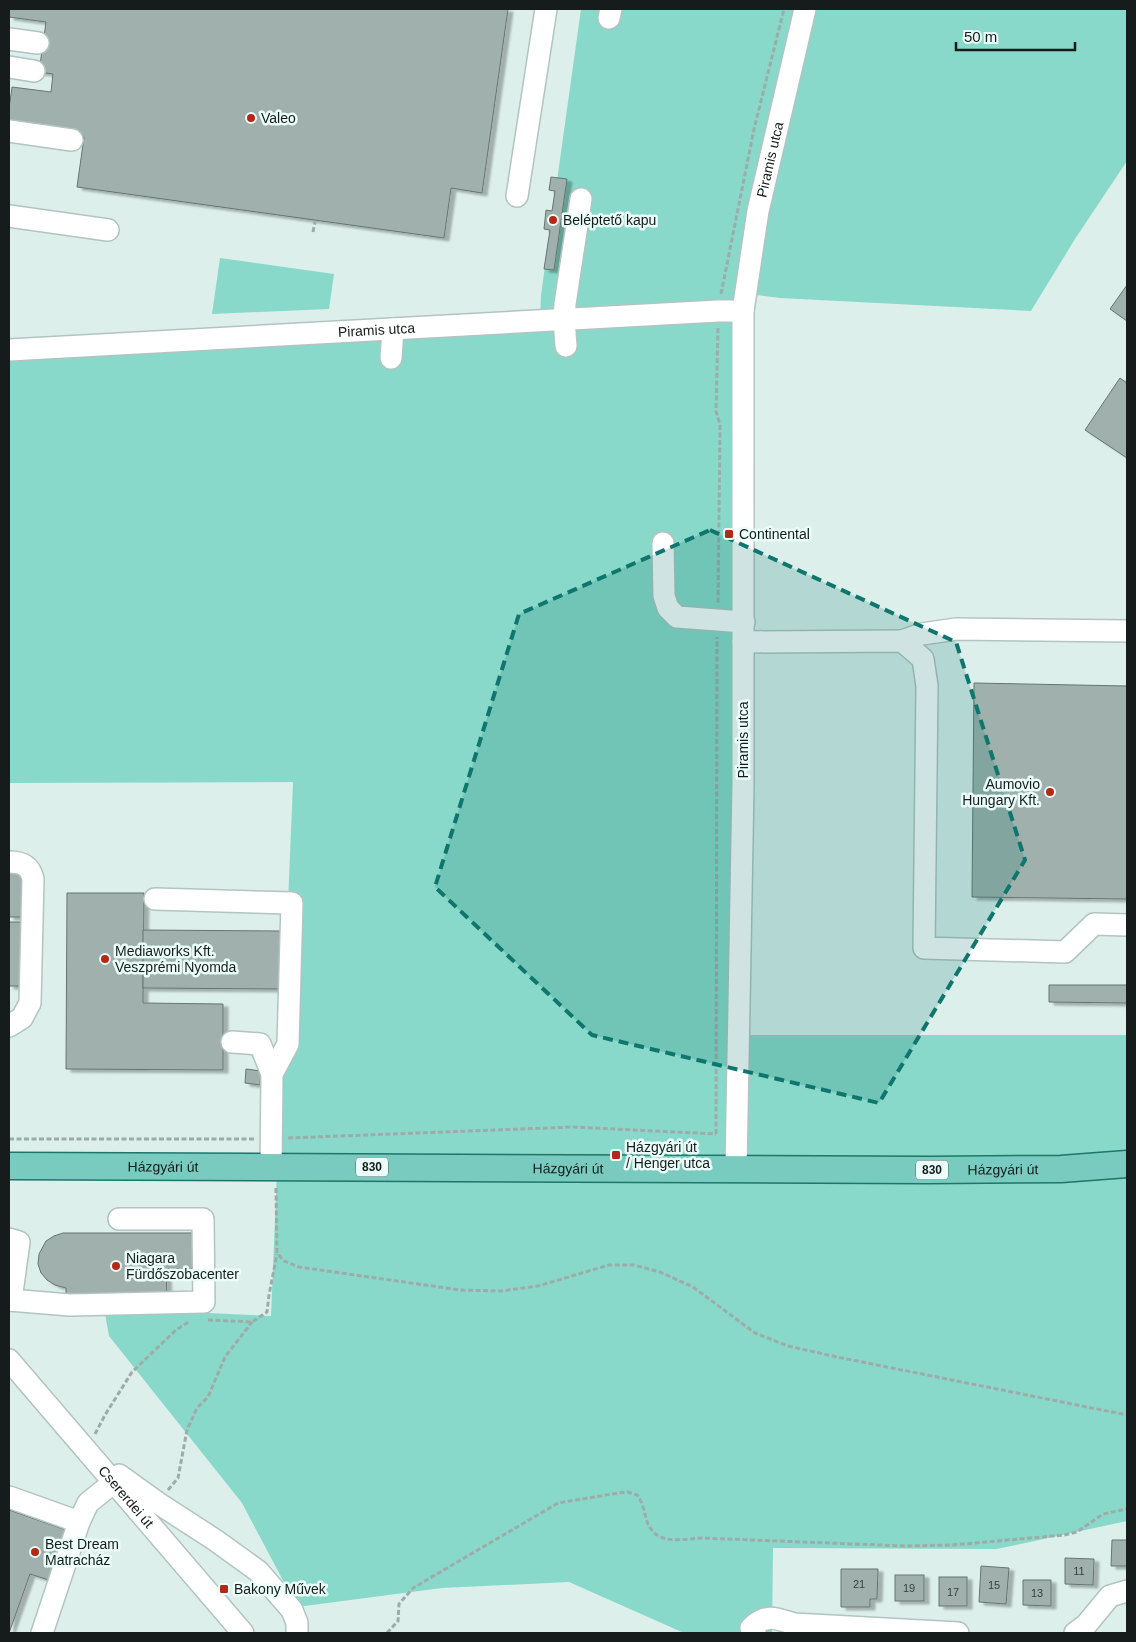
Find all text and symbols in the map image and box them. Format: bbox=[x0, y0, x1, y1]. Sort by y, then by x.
scale bar bbox=[956, 20, 1075, 52]
text: 50 m bbox=[964, 28, 997, 45]
place label: Valeo bbox=[261, 110, 296, 126]
marker: Valeo bbox=[245, 112, 257, 124]
street label: Piramis utca bbox=[753, 120, 787, 199]
place label: Beléptető kapu bbox=[563, 212, 656, 228]
marker: Beléptető kapu bbox=[547, 214, 559, 226]
street label: Piramis utca bbox=[338, 320, 416, 340]
place label: Continental bbox=[739, 526, 810, 542]
marker: Continental bbox=[723, 528, 735, 540]
street label: Piramis utca bbox=[735, 701, 751, 779]
place label: Aumovio Hungary Kft. bbox=[962, 776, 1040, 808]
marker: Aumovio Hungary Kft. bbox=[1044, 786, 1056, 798]
place label: Mediaworks Kft. Veszprémi Nyomda bbox=[115, 943, 237, 975]
marker: Mediaworks Kft. Veszprémi Nyomda bbox=[99, 953, 111, 965]
place label: Házgyári út / Henger utca bbox=[626, 1139, 710, 1171]
marker: Házgyári út / Henger utca bbox=[610, 1149, 622, 1161]
road number: 830 bbox=[356, 1158, 388, 1176]
street label: Házgyári út bbox=[128, 1159, 199, 1175]
street label: Házgyári út bbox=[533, 1160, 604, 1177]
road number: 830 bbox=[916, 1160, 948, 1180]
street label: Házgyári út bbox=[967, 1161, 1039, 1178]
place label: Niagara Fürdőszobacenter bbox=[126, 1250, 239, 1282]
marker: Niagara Fürdőszobacenter bbox=[110, 1260, 122, 1272]
street label: Csererdei út bbox=[95, 1462, 157, 1531]
place label: Best Dream Matracház bbox=[45, 1536, 119, 1568]
marker: Best Dream Matracház bbox=[29, 1546, 41, 1558]
house number: 11 bbox=[1073, 1565, 1085, 1577]
house number: 21 bbox=[853, 1578, 865, 1590]
house number: 15 bbox=[988, 1579, 1000, 1591]
place label: Bakony Művek bbox=[234, 1581, 327, 1597]
house number: 19 bbox=[903, 1582, 915, 1594]
marker: Bakony Művek bbox=[218, 1583, 230, 1595]
house number: 17 bbox=[947, 1586, 959, 1598]
house number: 13 bbox=[1031, 1587, 1043, 1599]

